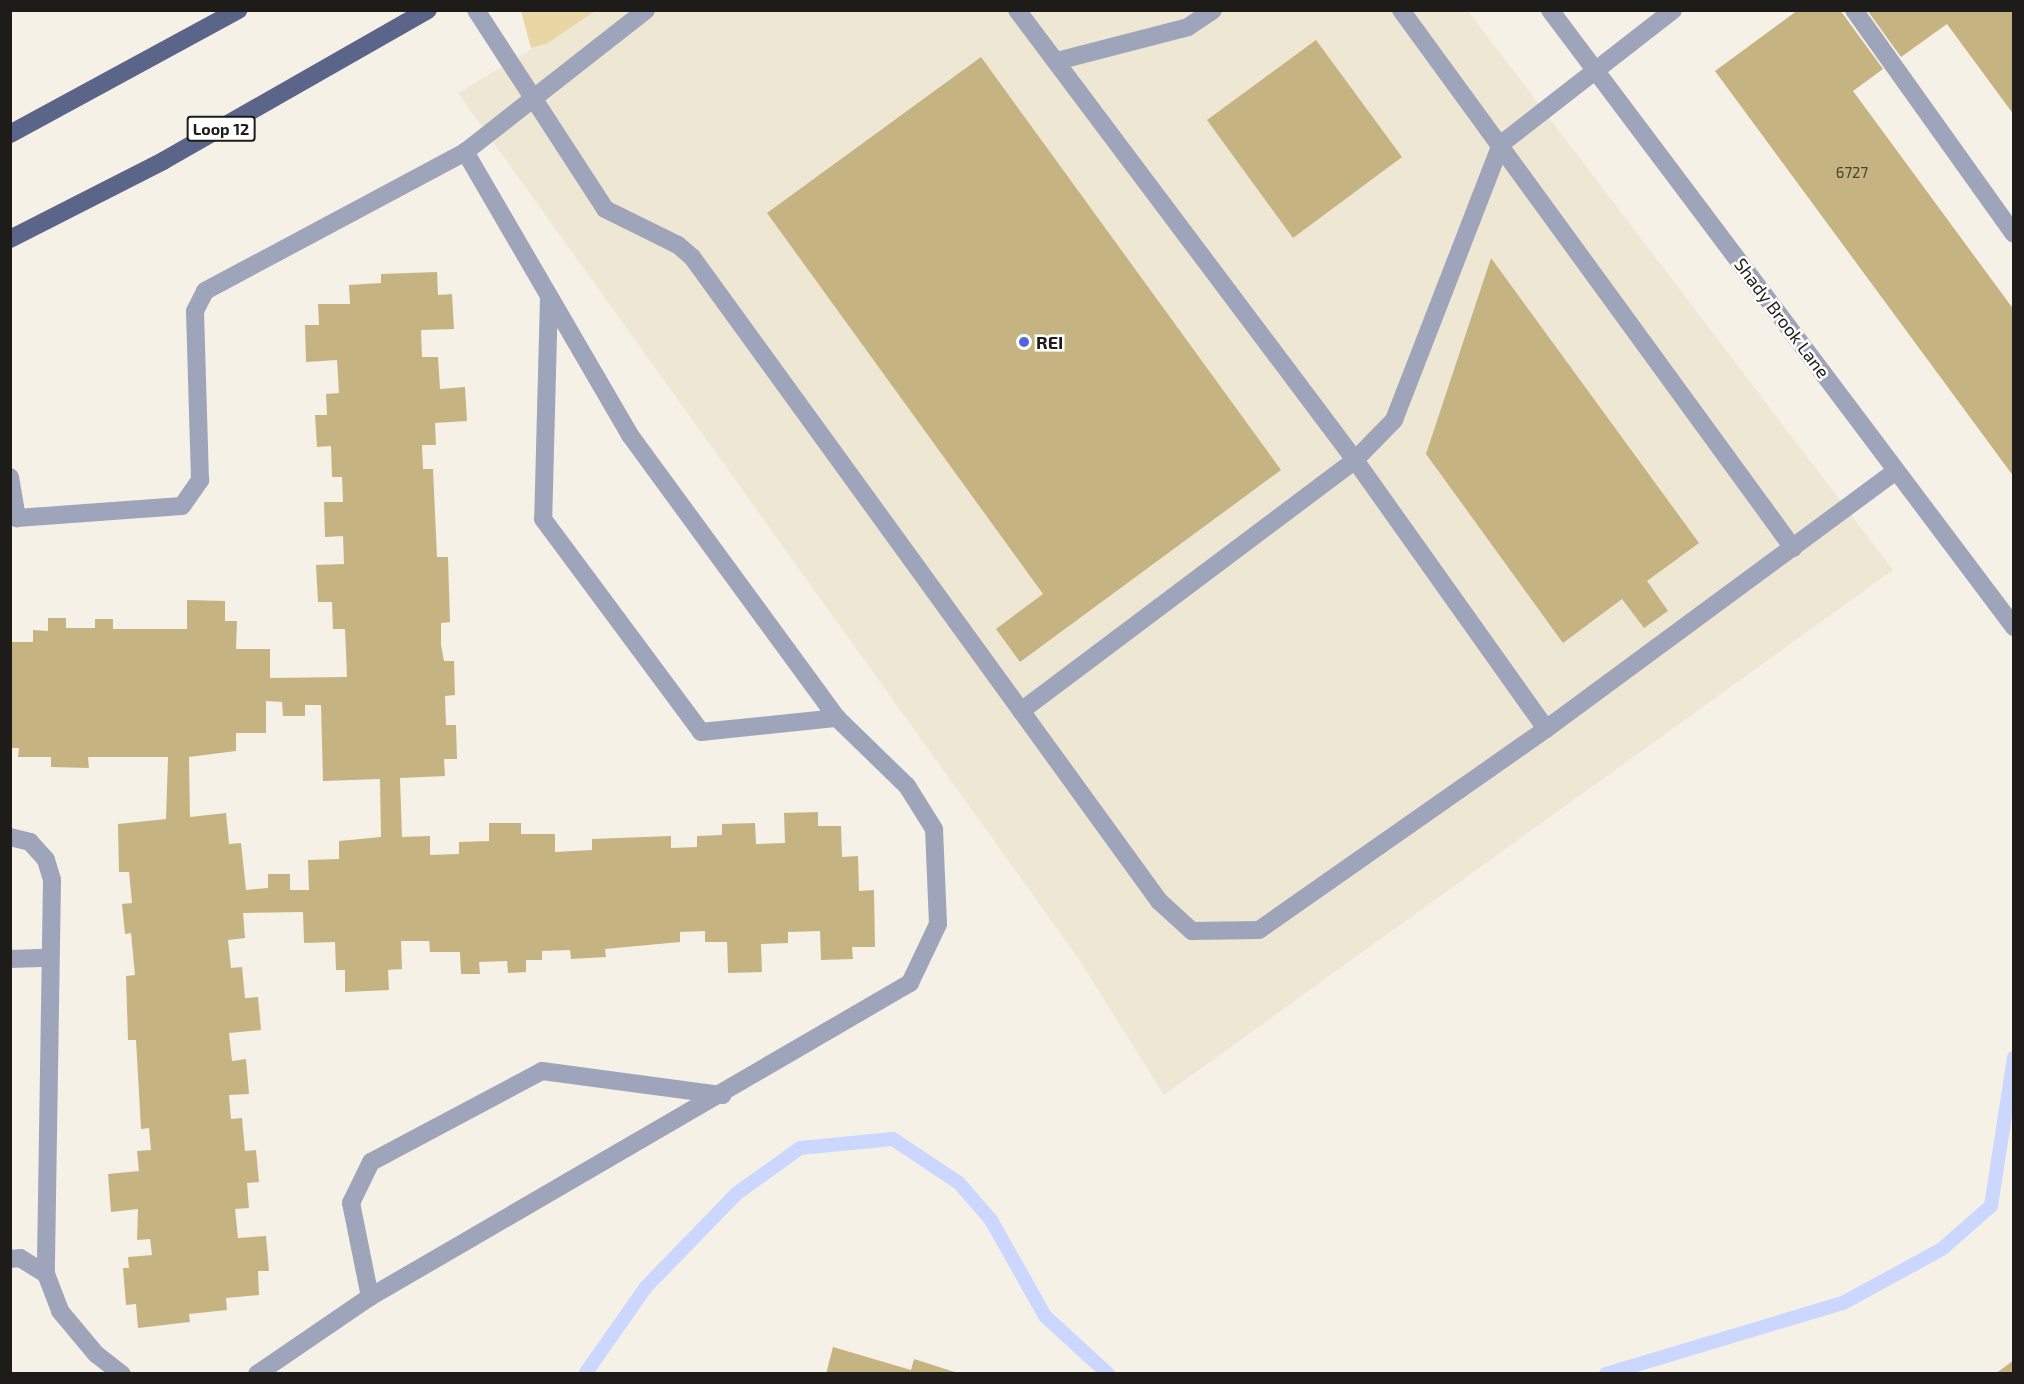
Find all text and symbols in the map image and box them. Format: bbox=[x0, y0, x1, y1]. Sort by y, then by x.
road number: Loop 12 bbox=[186, 116, 256, 142]
house number: 6727 bbox=[1836, 164, 1868, 182]
street label: Shady Brook Lane bbox=[1730, 253, 1834, 383]
place label: REI bbox=[1036, 331, 1063, 353]
marker: REI bbox=[1017, 335, 1031, 349]

